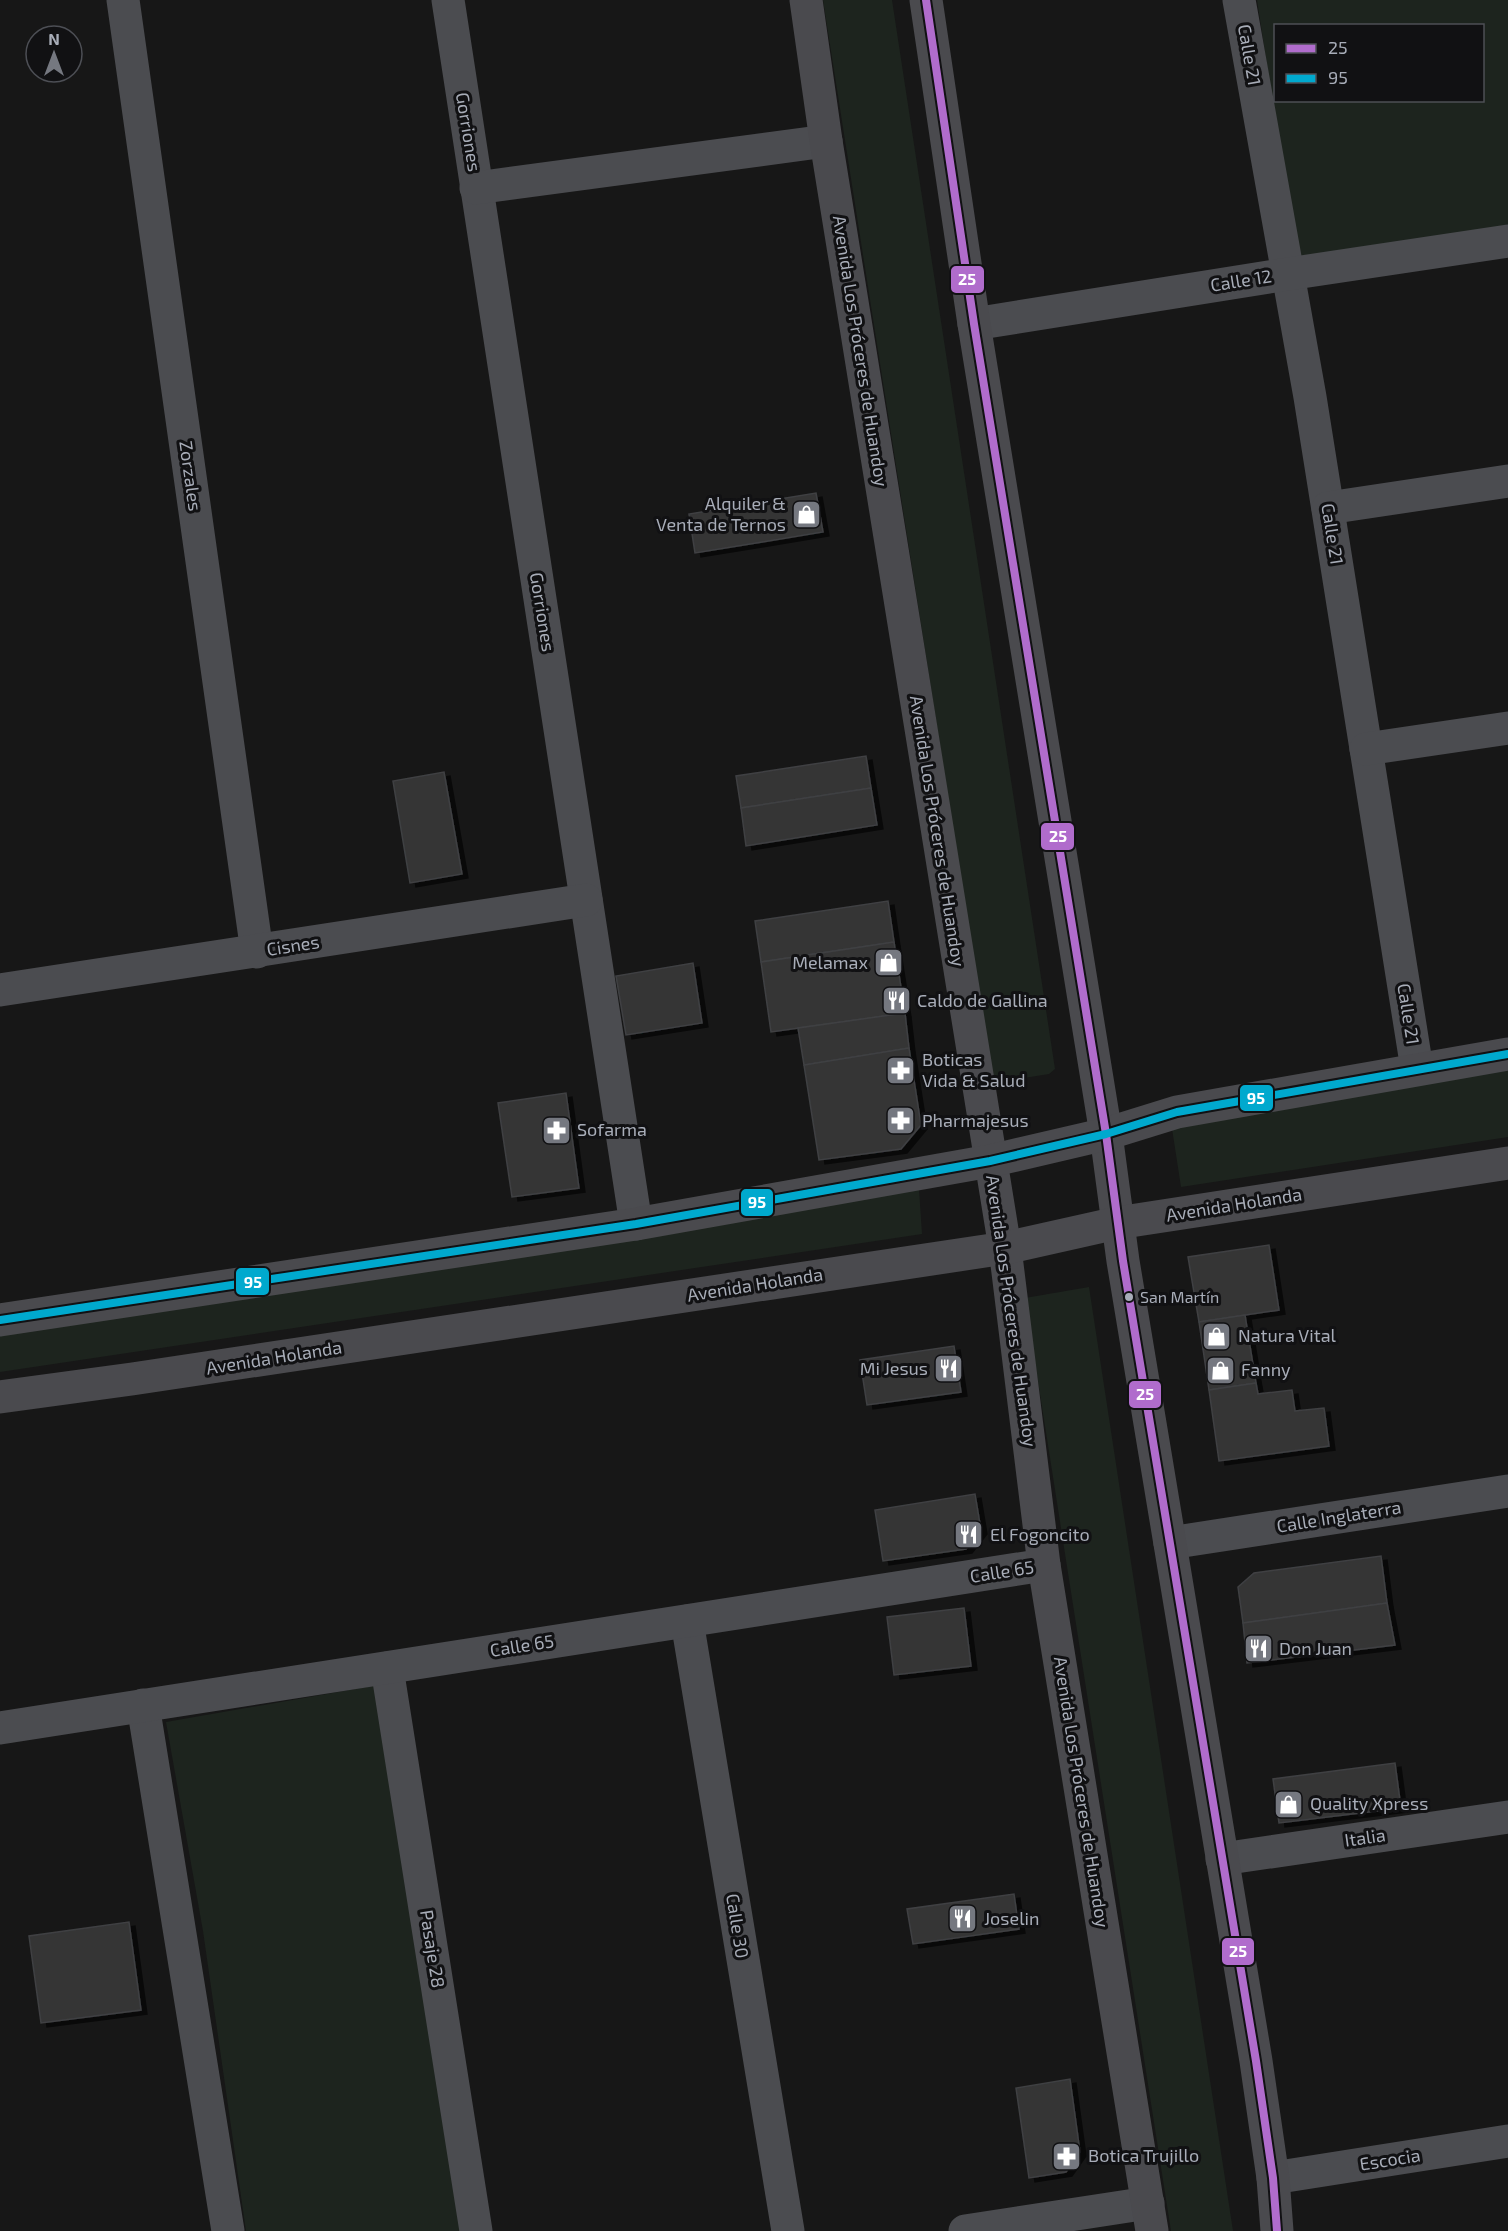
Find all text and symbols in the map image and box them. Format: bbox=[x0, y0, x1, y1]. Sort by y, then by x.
street label: Calle 21 bbox=[1234, 22, 1266, 87]
north arrow bbox=[24, 24, 84, 84]
legend bbox=[1274, 24, 1484, 102]
text: N bbox=[48, 29, 60, 48]
text: 25 bbox=[1328, 36, 1348, 58]
text: 95 bbox=[1328, 66, 1348, 88]
street label: Gorriones bbox=[452, 91, 486, 173]
street label: Avenida Los Próceres de Huandoy bbox=[829, 214, 893, 488]
street label: Calle 12 bbox=[1209, 264, 1273, 296]
line badge: 25 bbox=[950, 265, 985, 294]
text: 25 bbox=[958, 269, 976, 288]
street label: Zorzales bbox=[175, 439, 207, 512]
place label: Alquiler & Venta de Ternos bbox=[656, 492, 786, 535]
shop icon: Alquiler & Venta de Ternos bbox=[791, 498, 823, 530]
street label: Calle 21 bbox=[1317, 502, 1349, 566]
street label: Gorriones bbox=[526, 571, 560, 653]
street label: Avenida Los Próceres de Huandoy bbox=[906, 694, 970, 968]
line badge: 25 bbox=[1040, 822, 1075, 851]
text: 25 bbox=[1049, 826, 1067, 845]
street label: Cisnes bbox=[265, 930, 321, 960]
shop icon: Melamax bbox=[873, 947, 905, 979]
place label: Melamax bbox=[792, 951, 868, 973]
street label: Calle 21 bbox=[1393, 982, 1425, 1046]
restaurant icon: Caldo de Gallina bbox=[880, 985, 912, 1017]
place label: Caldo de Gallina bbox=[917, 989, 1048, 1011]
place label: Boticas Vida & Salud bbox=[922, 1048, 1025, 1091]
pharmacy icon: Boticas Vida & Salud bbox=[885, 1054, 917, 1086]
line badge: 95 bbox=[1239, 1084, 1274, 1112]
text: 95 bbox=[1247, 1088, 1265, 1107]
pharmacy icon: Pharmajesus bbox=[885, 1105, 917, 1137]
place label: Pharmajesus bbox=[922, 1109, 1029, 1131]
pharmacy icon: Sofarma bbox=[540, 1114, 572, 1146]
place label: Sofarma bbox=[577, 1118, 647, 1140]
street label: Avenida Los Próceres de Huandoy bbox=[982, 1174, 1042, 1449]
street label: Avenida Holanda bbox=[1164, 1182, 1303, 1226]
line badge: 95 bbox=[740, 1188, 774, 1217]
text: 95 bbox=[748, 1192, 766, 1211]
street label: Avenida Holanda bbox=[685, 1262, 824, 1306]
line badge: 95 bbox=[235, 1267, 270, 1296]
text: 95 bbox=[244, 1272, 262, 1291]
place label: San Martín bbox=[1140, 1287, 1219, 1306]
marker: San Martín bbox=[1123, 1291, 1135, 1303]
shop icon: Natura Vital bbox=[1201, 1320, 1233, 1352]
place label: Natura Vital bbox=[1238, 1324, 1337, 1346]
street label: Avenida Holanda bbox=[204, 1335, 343, 1379]
restaurant icon: Mi Jesus bbox=[933, 1353, 965, 1385]
shop icon: Fanny bbox=[1204, 1354, 1236, 1386]
place label: Mi Jesus bbox=[860, 1357, 928, 1379]
place label: Fanny bbox=[1241, 1358, 1291, 1380]
line badge: 25 bbox=[1128, 1380, 1162, 1409]
text: 25 bbox=[1136, 1384, 1154, 1403]
street label: Calle Inglaterra bbox=[1275, 1495, 1403, 1537]
restaurant icon: El Fogoncito bbox=[953, 1519, 985, 1551]
place label: El Fogoncito bbox=[990, 1523, 1090, 1545]
street label: Calle 65 bbox=[968, 1555, 1035, 1587]
street label: Calle 65 bbox=[488, 1629, 555, 1661]
restaurant icon: Don Juan bbox=[1242, 1633, 1274, 1665]
place label: Don Juan bbox=[1279, 1637, 1352, 1659]
street label: Avenida Los Próceres de Huandoy bbox=[1050, 1655, 1114, 1929]
shop icon: Quality Xpress bbox=[1273, 1788, 1305, 1820]
place label: Quality Xpress bbox=[1310, 1792, 1428, 1814]
street label: Italia bbox=[1343, 1823, 1387, 1851]
street label: Calle 30 bbox=[722, 1892, 754, 1960]
restaurant icon: Joselin bbox=[947, 1903, 979, 1935]
place label: Joselin bbox=[984, 1907, 1039, 1929]
street label: Pasaje 28 bbox=[416, 1908, 450, 1989]
line badge: 25 bbox=[1221, 1937, 1255, 1966]
text: 25 bbox=[1229, 1941, 1247, 1960]
pharmacy icon: Botica Trujillo bbox=[1051, 2140, 1083, 2172]
street label: Escocia bbox=[1358, 2143, 1422, 2175]
place label: Botica Trujillo bbox=[1088, 2144, 1199, 2166]

